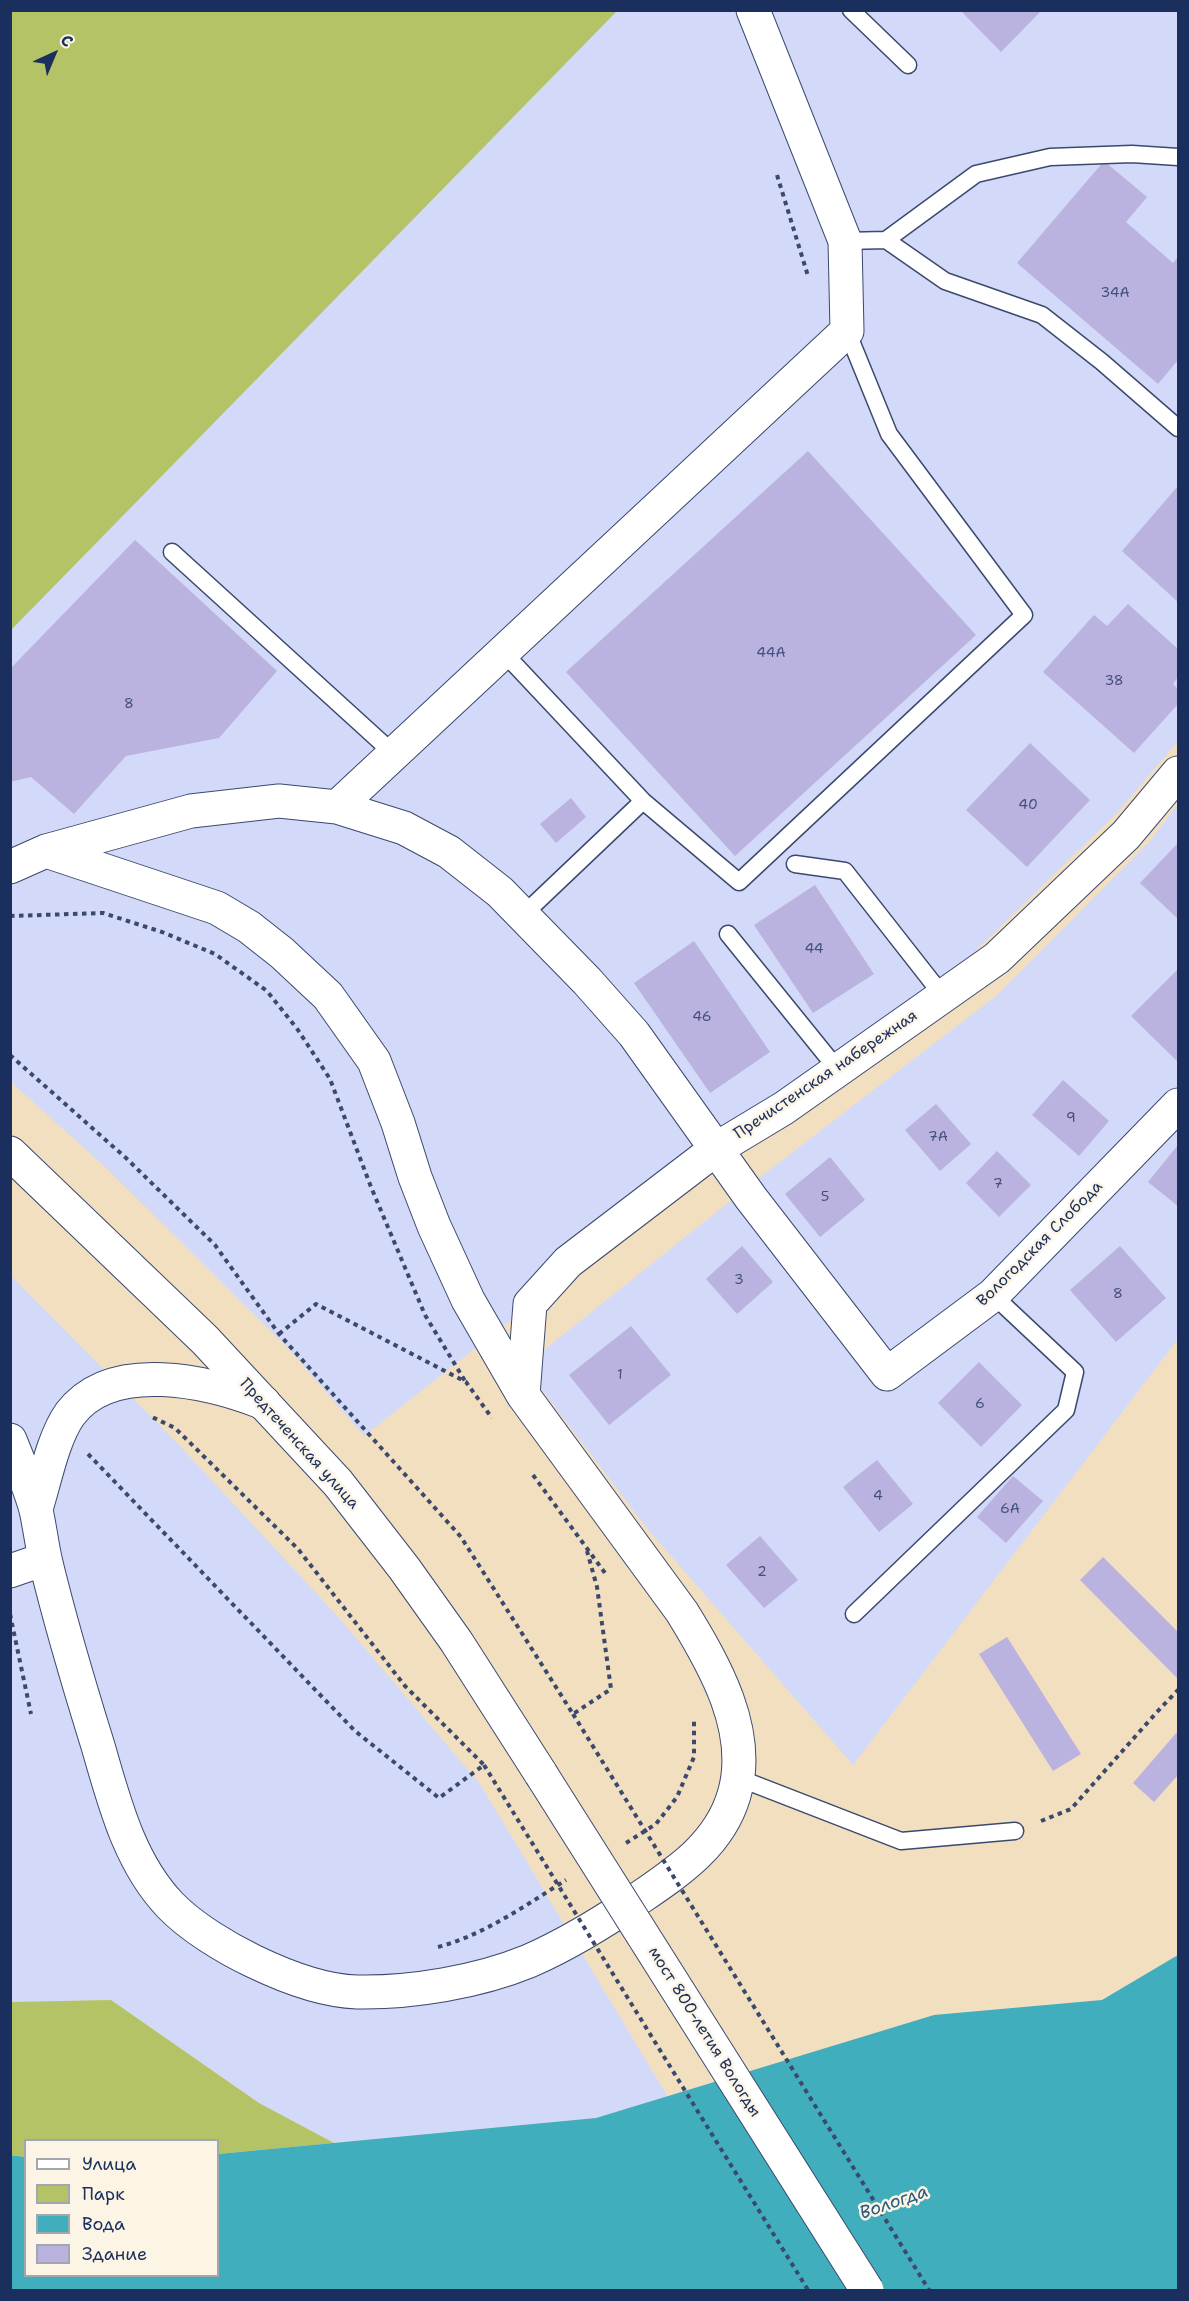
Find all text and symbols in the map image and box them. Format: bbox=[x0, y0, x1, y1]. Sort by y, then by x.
north arrow bbox=[24, 24, 84, 84]
text: С bbox=[56, 30, 78, 52]
house number: 34А bbox=[1100, 285, 1130, 301]
house number: 44А bbox=[756, 645, 786, 661]
house number: 38 bbox=[1104, 673, 1124, 689]
house number: 8 bbox=[124, 696, 134, 712]
house number: 40 bbox=[1018, 797, 1038, 813]
house number: 44 bbox=[804, 941, 824, 957]
street label: Пречистенская набережная bbox=[731, 1006, 921, 1144]
house number: 46 bbox=[692, 1009, 712, 1025]
house number: 9 bbox=[1066, 1110, 1076, 1126]
house number: 7А bbox=[928, 1129, 948, 1145]
house number: 7 bbox=[993, 1176, 1003, 1192]
street label: Вологодская Слобода bbox=[973, 1177, 1107, 1311]
house number: 5 bbox=[821, 1189, 829, 1205]
house number: 3 bbox=[734, 1272, 744, 1288]
house number: 8 bbox=[1113, 1286, 1123, 1302]
house number: 1 bbox=[617, 1367, 623, 1383]
street label: Предтеченская улица bbox=[235, 1375, 363, 1513]
house number: 6 bbox=[975, 1396, 985, 1412]
house number: 4 bbox=[873, 1488, 883, 1504]
house number: 6А bbox=[1000, 1501, 1020, 1517]
house number: 2 bbox=[757, 1564, 767, 1580]
street label: мост 800-летия Вологды bbox=[644, 1943, 764, 2121]
legend bbox=[24, 2139, 219, 2277]
text: Улица bbox=[82, 2152, 136, 2176]
water label: Вологда bbox=[857, 2181, 931, 2225]
text: Парк bbox=[82, 2182, 125, 2206]
text: Вода bbox=[82, 2212, 125, 2236]
text: Здание bbox=[82, 2242, 147, 2266]

